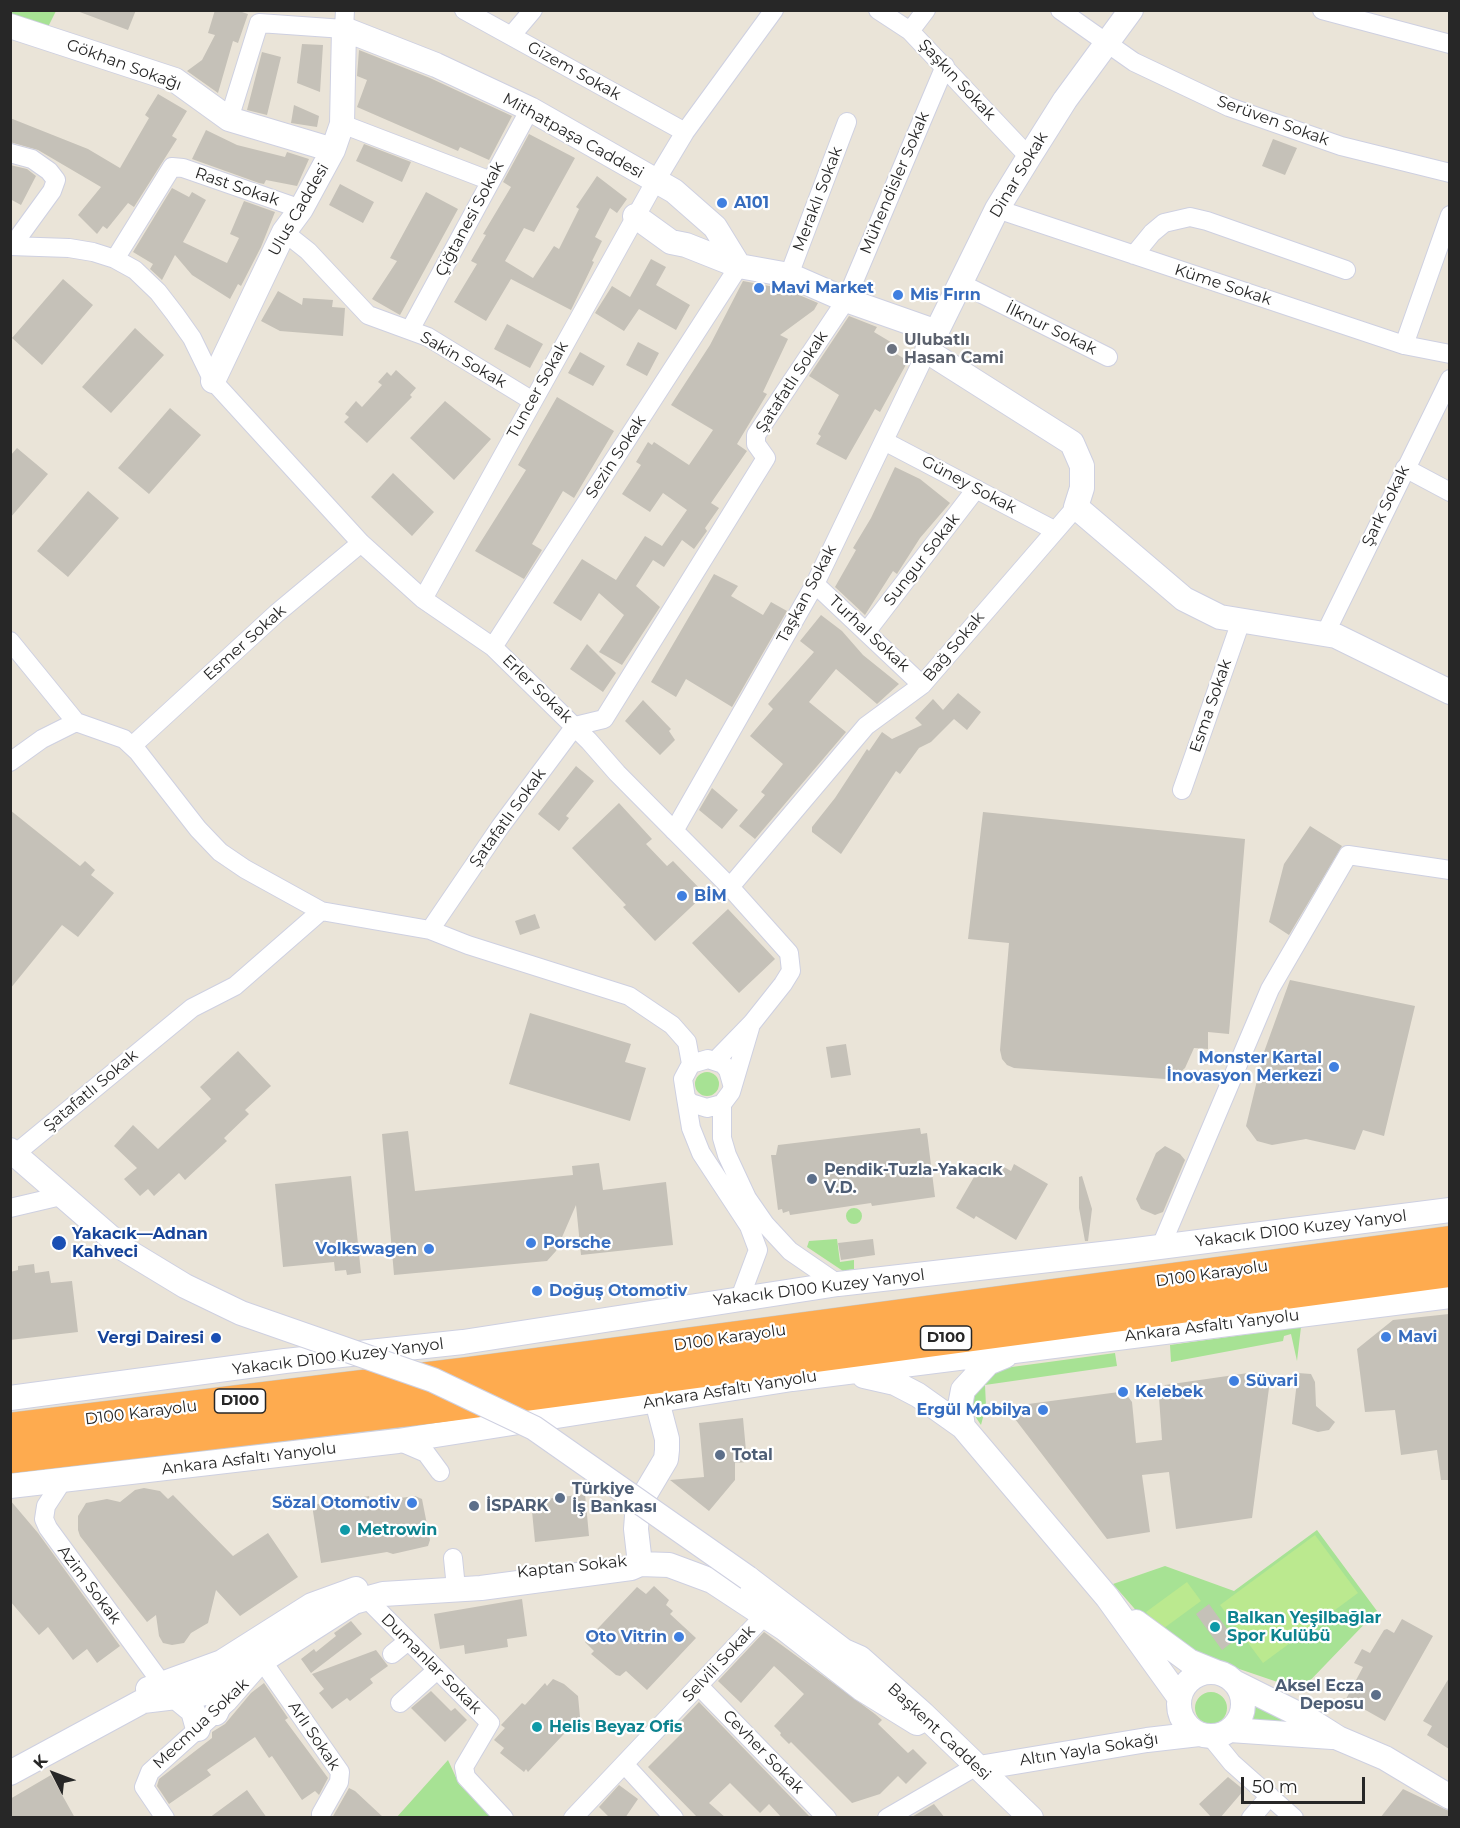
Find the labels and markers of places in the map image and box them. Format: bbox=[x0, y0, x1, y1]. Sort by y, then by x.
place label: A101 bbox=[734, 193, 769, 213]
marker: A101 bbox=[715, 196, 729, 210]
place label: Mavi Market bbox=[771, 278, 874, 298]
marker: Mavi Market bbox=[752, 281, 766, 295]
place label: Mis Fırın bbox=[910, 285, 981, 305]
marker: Mis Fırın bbox=[891, 288, 905, 302]
place label: Ulubatlı Hasan Cami bbox=[904, 330, 1004, 368]
marker: Ulubatlı Hasan Cami bbox=[885, 342, 899, 356]
place label: BİM bbox=[694, 886, 727, 906]
marker: BİM bbox=[675, 889, 689, 903]
place label: Monster Kartal İnovasyon Merkezi bbox=[1167, 1048, 1322, 1086]
marker: Monster Kartal İnovasyon Merkezi bbox=[1327, 1060, 1341, 1074]
place label: Pendik-Tuzla-Yakacık V.D. bbox=[824, 1160, 1003, 1198]
marker: Pendik-Tuzla-Yakacık V.D. bbox=[805, 1172, 819, 1186]
place label: Yakacık—Adnan Kahveci bbox=[72, 1224, 208, 1262]
place label: Porsche bbox=[543, 1233, 611, 1253]
marker: Yakacık—Adnan Kahveci bbox=[50, 1234, 68, 1252]
marker: Porsche bbox=[524, 1236, 538, 1250]
place label: Volkswagen bbox=[315, 1239, 417, 1259]
marker: Volkswagen bbox=[422, 1242, 436, 1256]
place label: Doğuş Otomotiv bbox=[549, 1281, 687, 1301]
marker: Doğuş Otomotiv bbox=[530, 1284, 544, 1298]
place label: Mavi bbox=[1398, 1327, 1437, 1347]
place label: Vergi Dairesi bbox=[97, 1328, 204, 1348]
marker: Mavi bbox=[1379, 1330, 1393, 1344]
marker: Vergi Dairesi bbox=[209, 1331, 223, 1345]
place label: Süvari bbox=[1246, 1371, 1298, 1391]
marker: Süvari bbox=[1227, 1374, 1241, 1388]
place label: Kelebek bbox=[1135, 1382, 1203, 1402]
marker: Kelebek bbox=[1116, 1385, 1130, 1399]
place label: Ergül Mobilya bbox=[916, 1400, 1031, 1420]
marker: Ergül Mobilya bbox=[1036, 1403, 1050, 1417]
place label: Total bbox=[732, 1445, 773, 1465]
marker: Total bbox=[713, 1448, 727, 1462]
place label: Türkiye İş Bankası bbox=[572, 1479, 657, 1517]
marker: Türkiye İş Bankası bbox=[553, 1491, 567, 1505]
place label: Sözal Otomotiv bbox=[272, 1493, 400, 1513]
marker: Sözal Otomotiv bbox=[405, 1496, 419, 1510]
place label: İSPARK bbox=[486, 1496, 548, 1516]
marker: İSPARK bbox=[467, 1499, 481, 1513]
place label: Metrowin bbox=[357, 1520, 437, 1540]
marker: Metrowin bbox=[338, 1523, 352, 1537]
place label: Balkan Yeşilbağlar Spor Kulübü bbox=[1227, 1608, 1381, 1646]
marker: Balkan Yeşilbağlar Spor Kulübü bbox=[1208, 1620, 1222, 1634]
place label: Oto Vitrin bbox=[585, 1627, 667, 1647]
marker: Oto Vitrin bbox=[672, 1630, 686, 1644]
place label: Aksel Ecza Deposu bbox=[1275, 1676, 1364, 1714]
marker: Aksel Ecza Deposu bbox=[1369, 1688, 1383, 1702]
place label: Helis Beyaz Ofis bbox=[549, 1717, 682, 1737]
marker: Helis Beyaz Ofis bbox=[530, 1720, 544, 1734]

